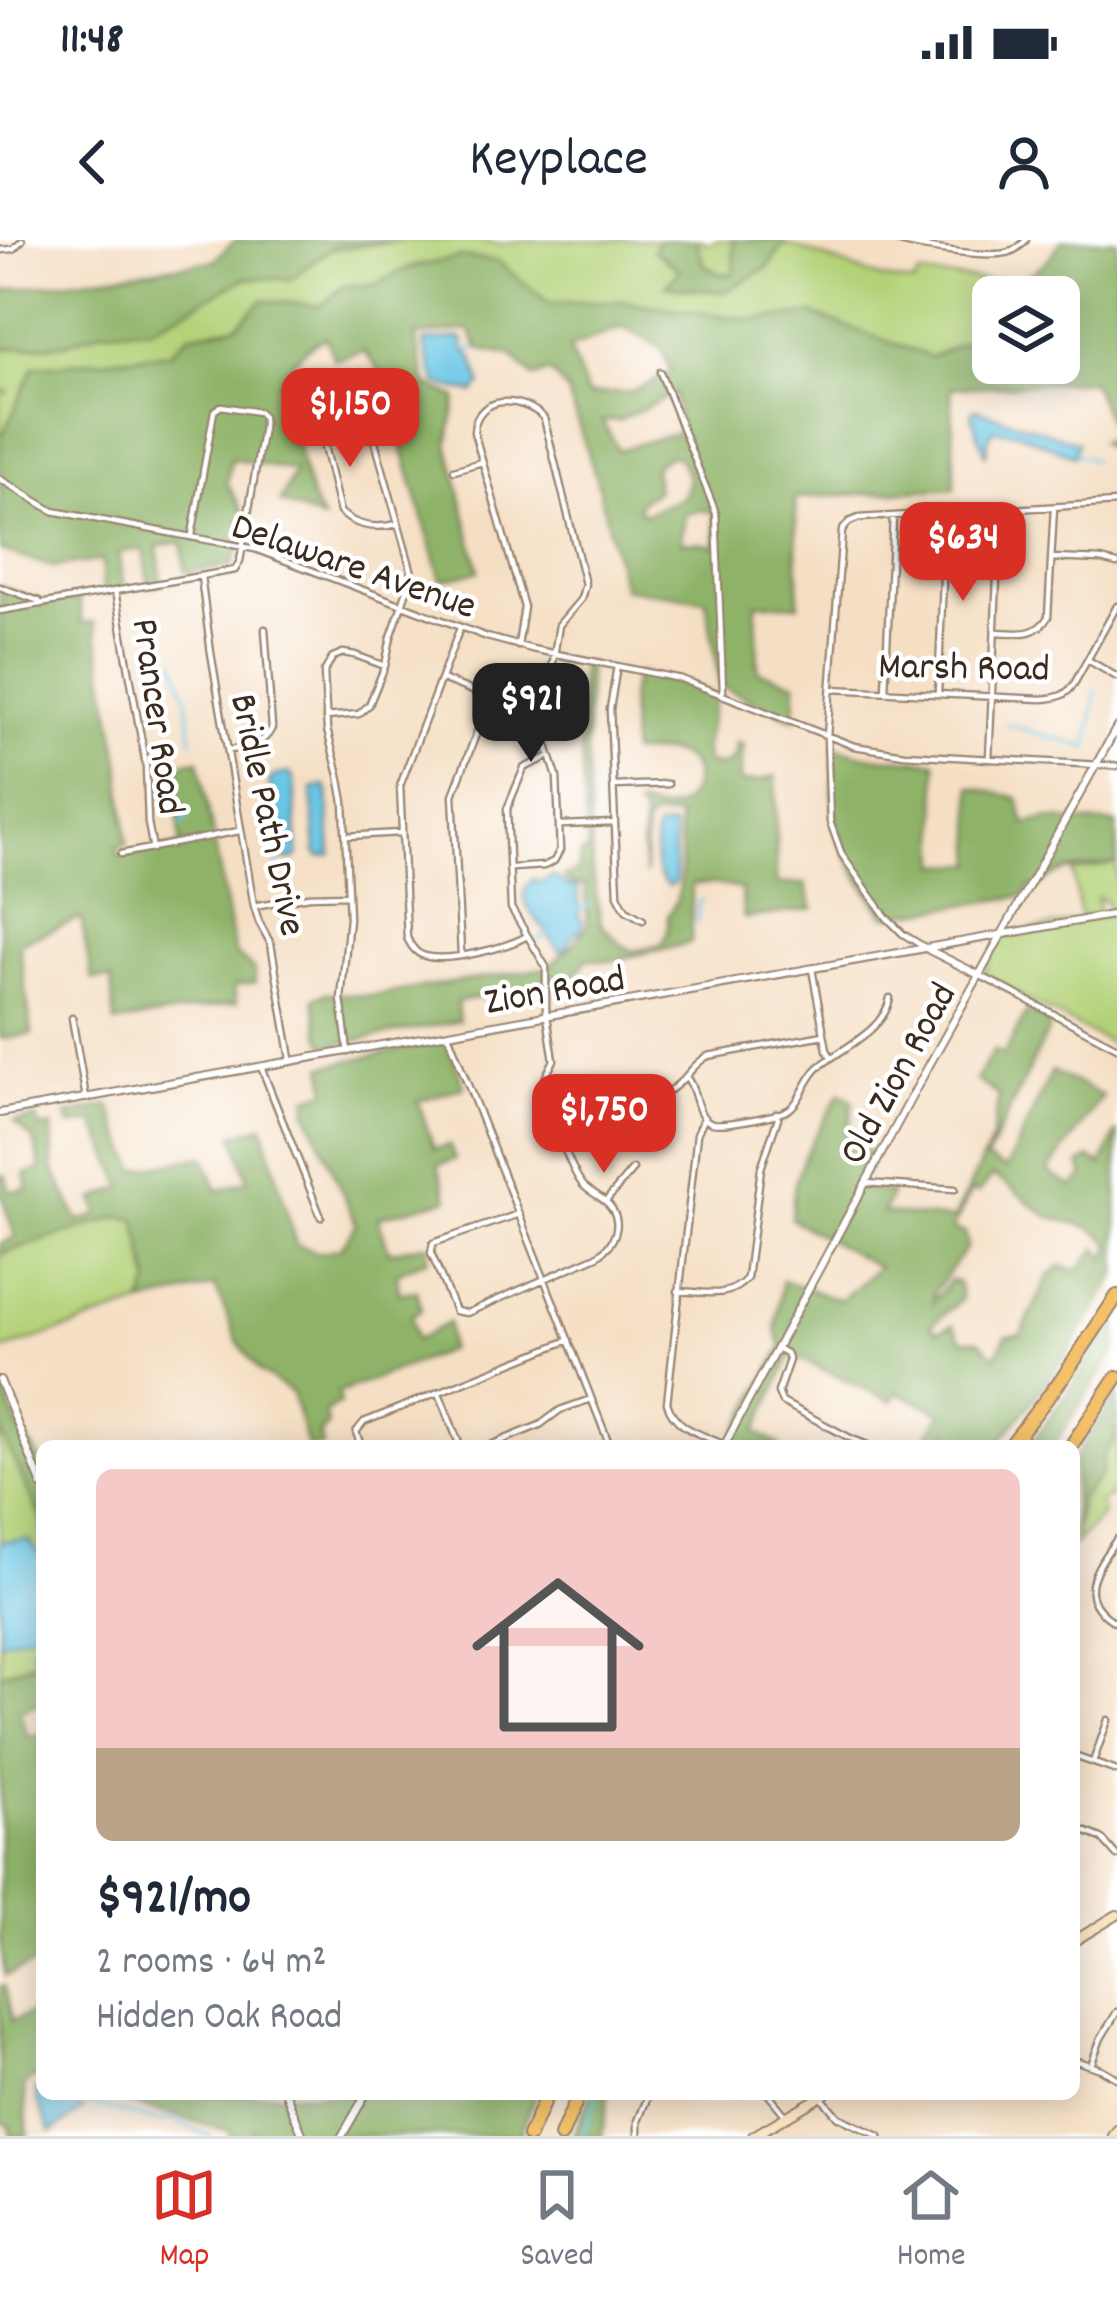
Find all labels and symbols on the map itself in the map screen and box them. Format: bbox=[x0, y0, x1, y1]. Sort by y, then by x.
pin: $1,150 bbox=[252, 368, 448, 470]
street label: Delaware Avenue bbox=[223, 502, 483, 637]
pin: $634 bbox=[892, 502, 1034, 604]
street label: Prancer Road bbox=[114, 615, 196, 819]
street label: Marsh Road bbox=[878, 642, 1050, 699]
pin: $921 bbox=[460, 663, 602, 765]
street label: Bridle Path Drive bbox=[212, 689, 317, 941]
street label: Zion Road bbox=[481, 954, 630, 1033]
street label: Old Zion Road bbox=[828, 974, 973, 1176]
pin: $1,750 bbox=[506, 1074, 702, 1176]

